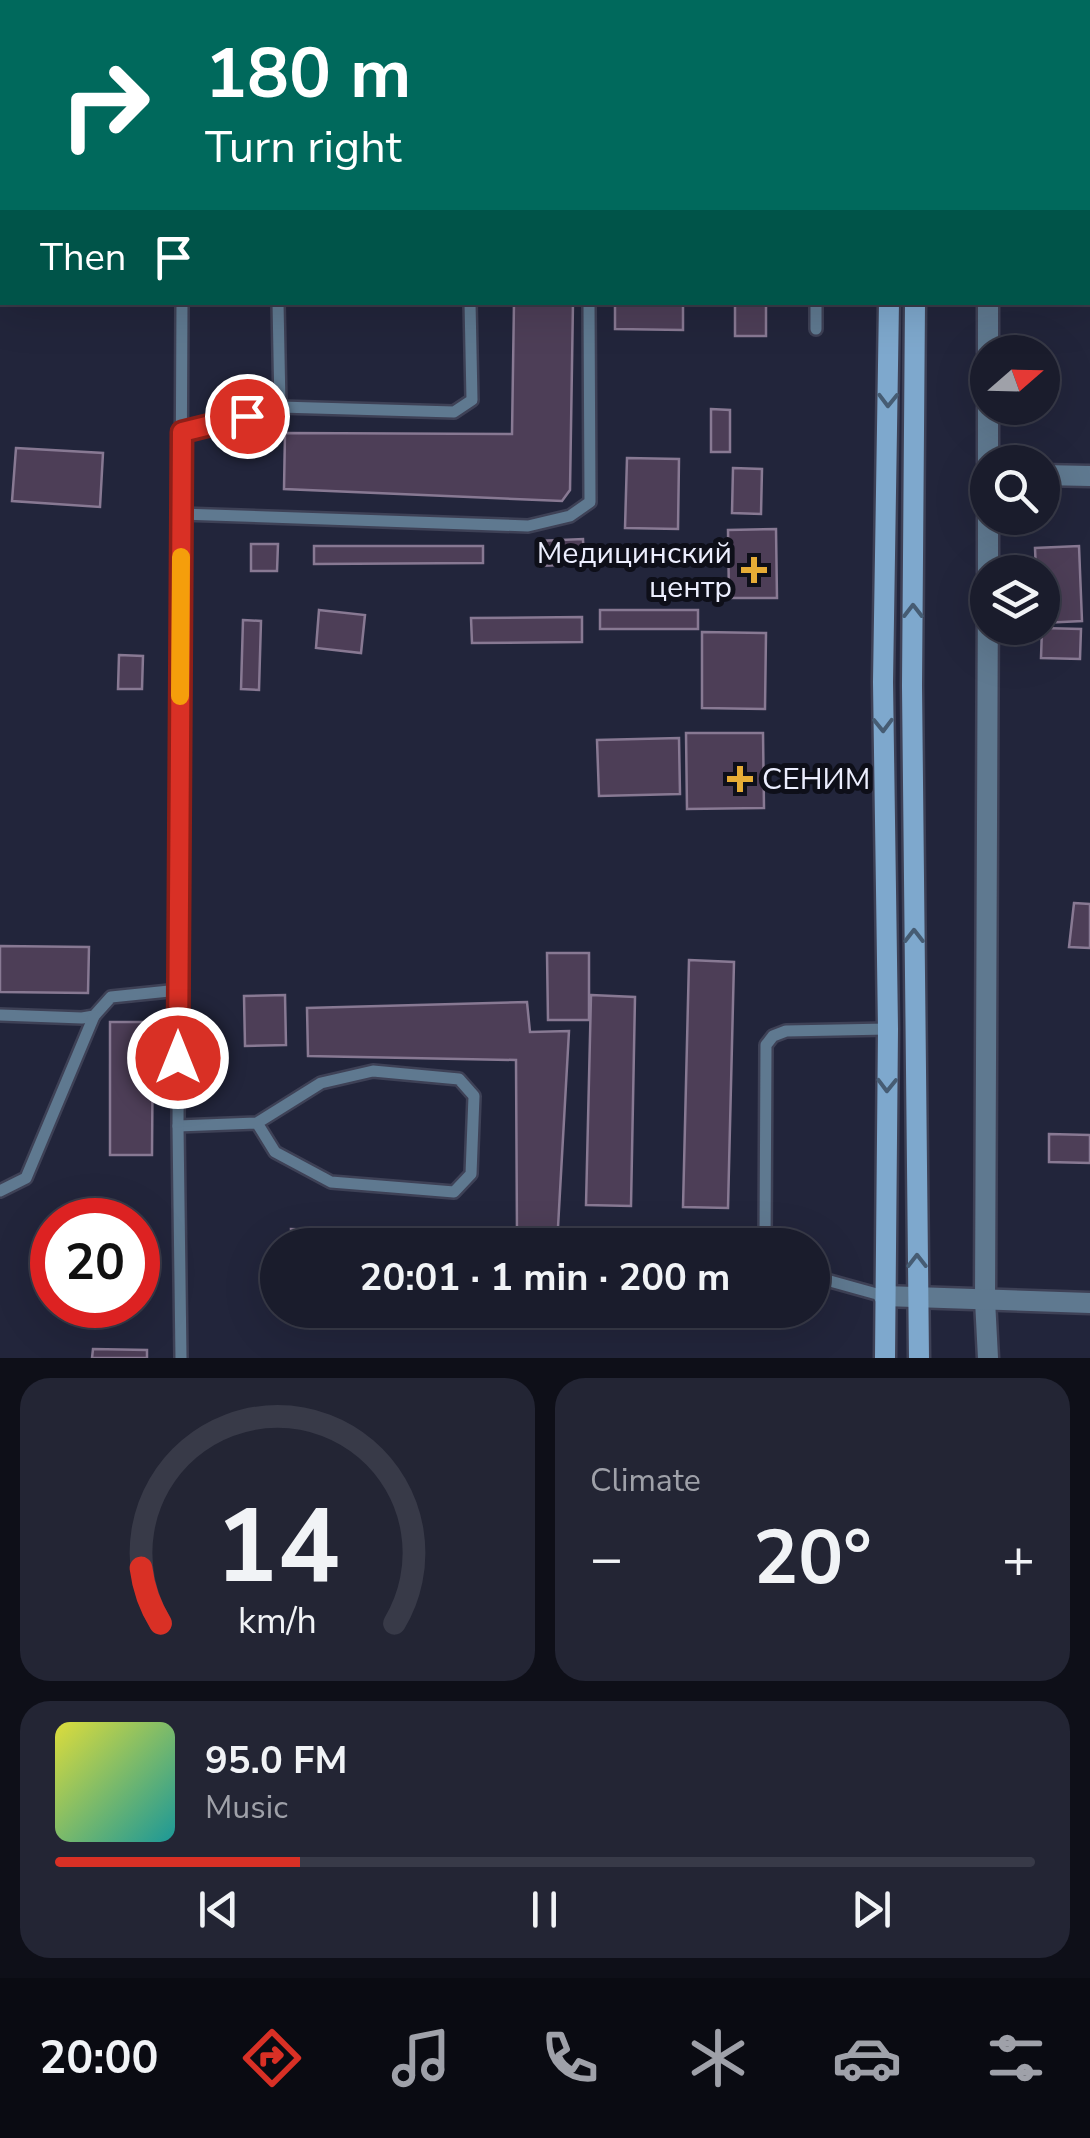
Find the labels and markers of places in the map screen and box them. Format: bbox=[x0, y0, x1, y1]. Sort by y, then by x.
pin bbox=[205, 374, 290, 459]
place label: Медицинский центр bbox=[537, 533, 732, 608]
marker: Медицинский центр bbox=[741, 557, 767, 583]
place label: СЕНИМ bbox=[762, 759, 870, 800]
marker: СЕНИМ bbox=[727, 766, 753, 792]

